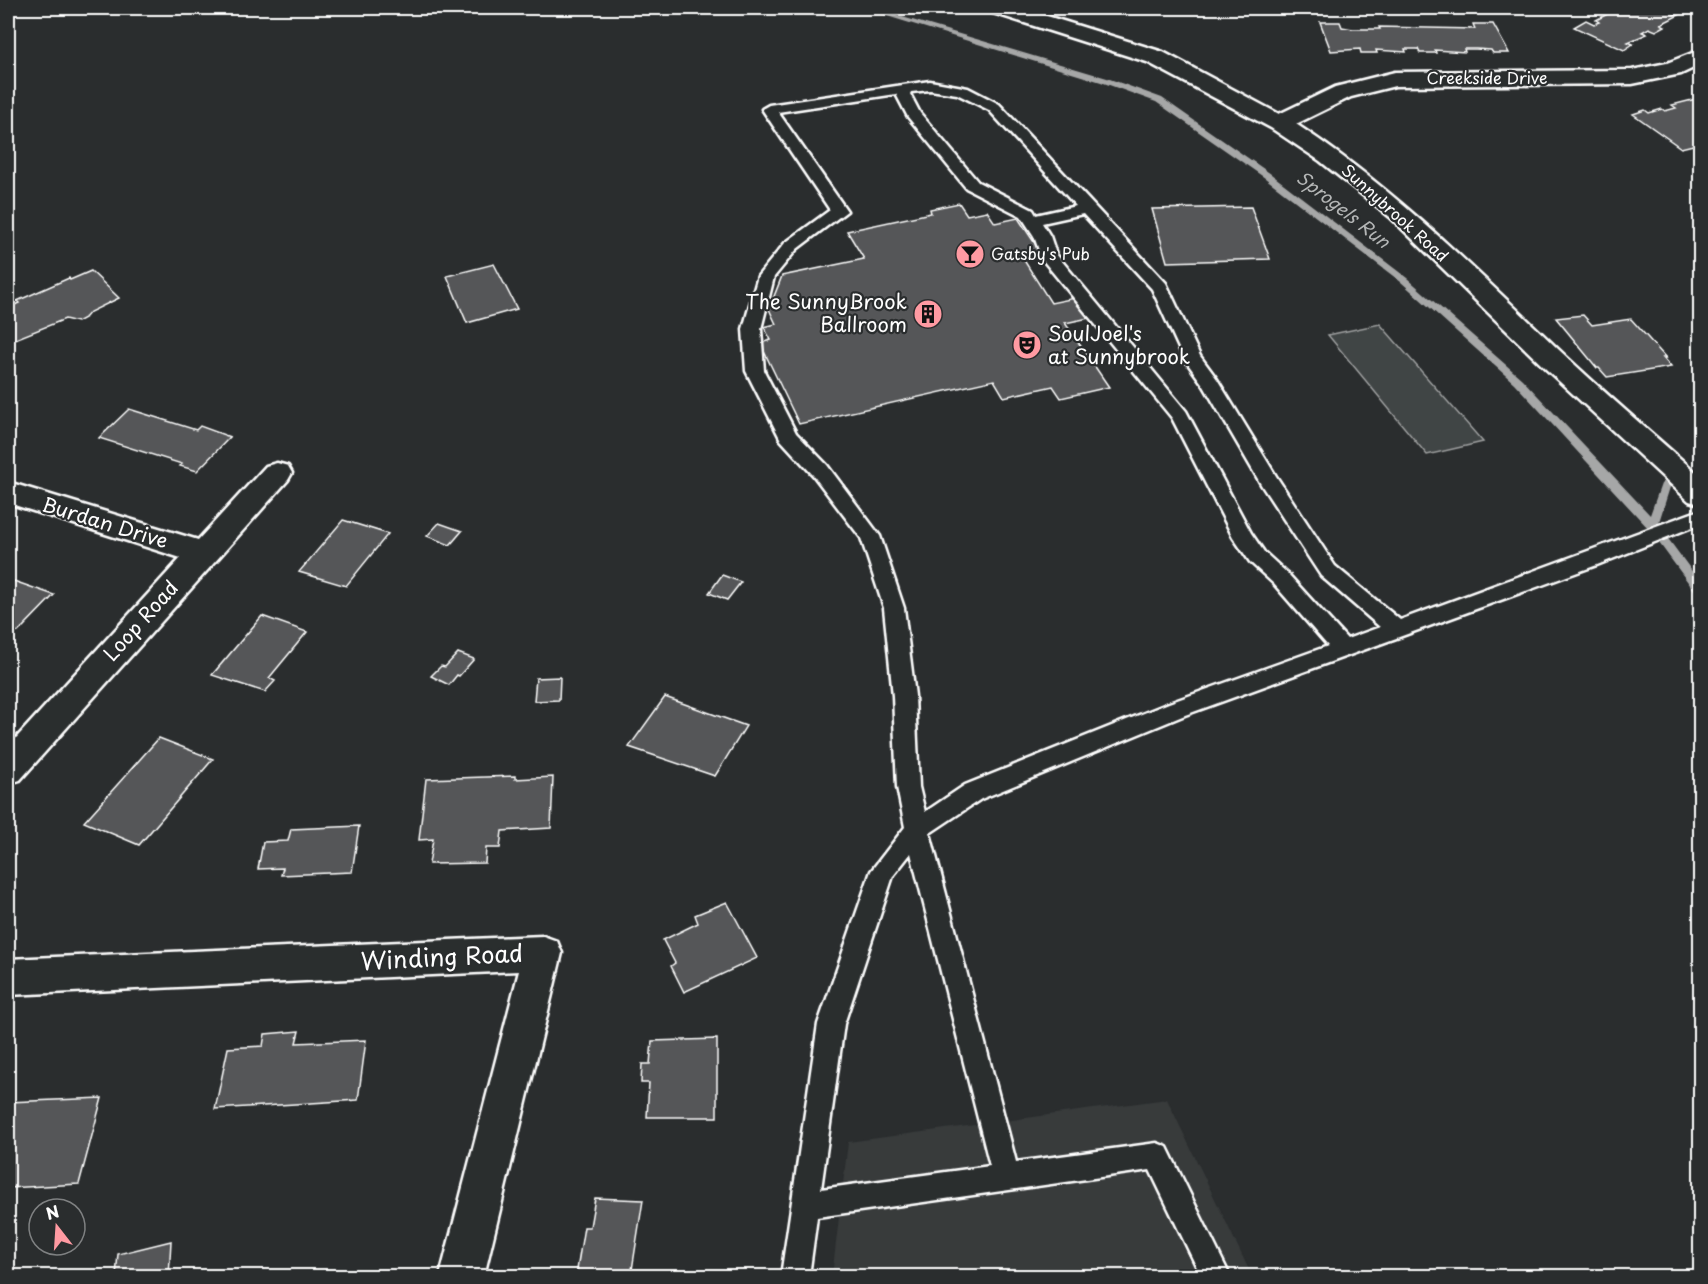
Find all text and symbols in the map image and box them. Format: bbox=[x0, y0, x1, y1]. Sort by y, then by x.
street label: Creekside Drive bbox=[1426, 65, 1548, 89]
street label: Sunnybrook Road bbox=[1337, 158, 1454, 267]
water label: Sprogels Run bbox=[1292, 164, 1397, 255]
bar icon: Gatsby's Pub bbox=[954, 238, 986, 270]
place label: Gatsby's Pub bbox=[991, 241, 1090, 265]
place label: The SunnyBrook Ballroom bbox=[745, 286, 907, 339]
building icon: The SunnyBrook Ballroom bbox=[912, 298, 944, 330]
place label: SoulJoel's at Sunnybrook bbox=[1048, 318, 1190, 371]
theatre icon: SoulJoel's at Sunnybrook bbox=[1011, 329, 1043, 361]
street label: Burdan Drive bbox=[39, 489, 172, 555]
street label: Loop Road bbox=[96, 573, 185, 667]
street label: Winding Road bbox=[360, 934, 524, 978]
north arrow bbox=[27, 1197, 87, 1257]
text: N bbox=[43, 1198, 62, 1225]

